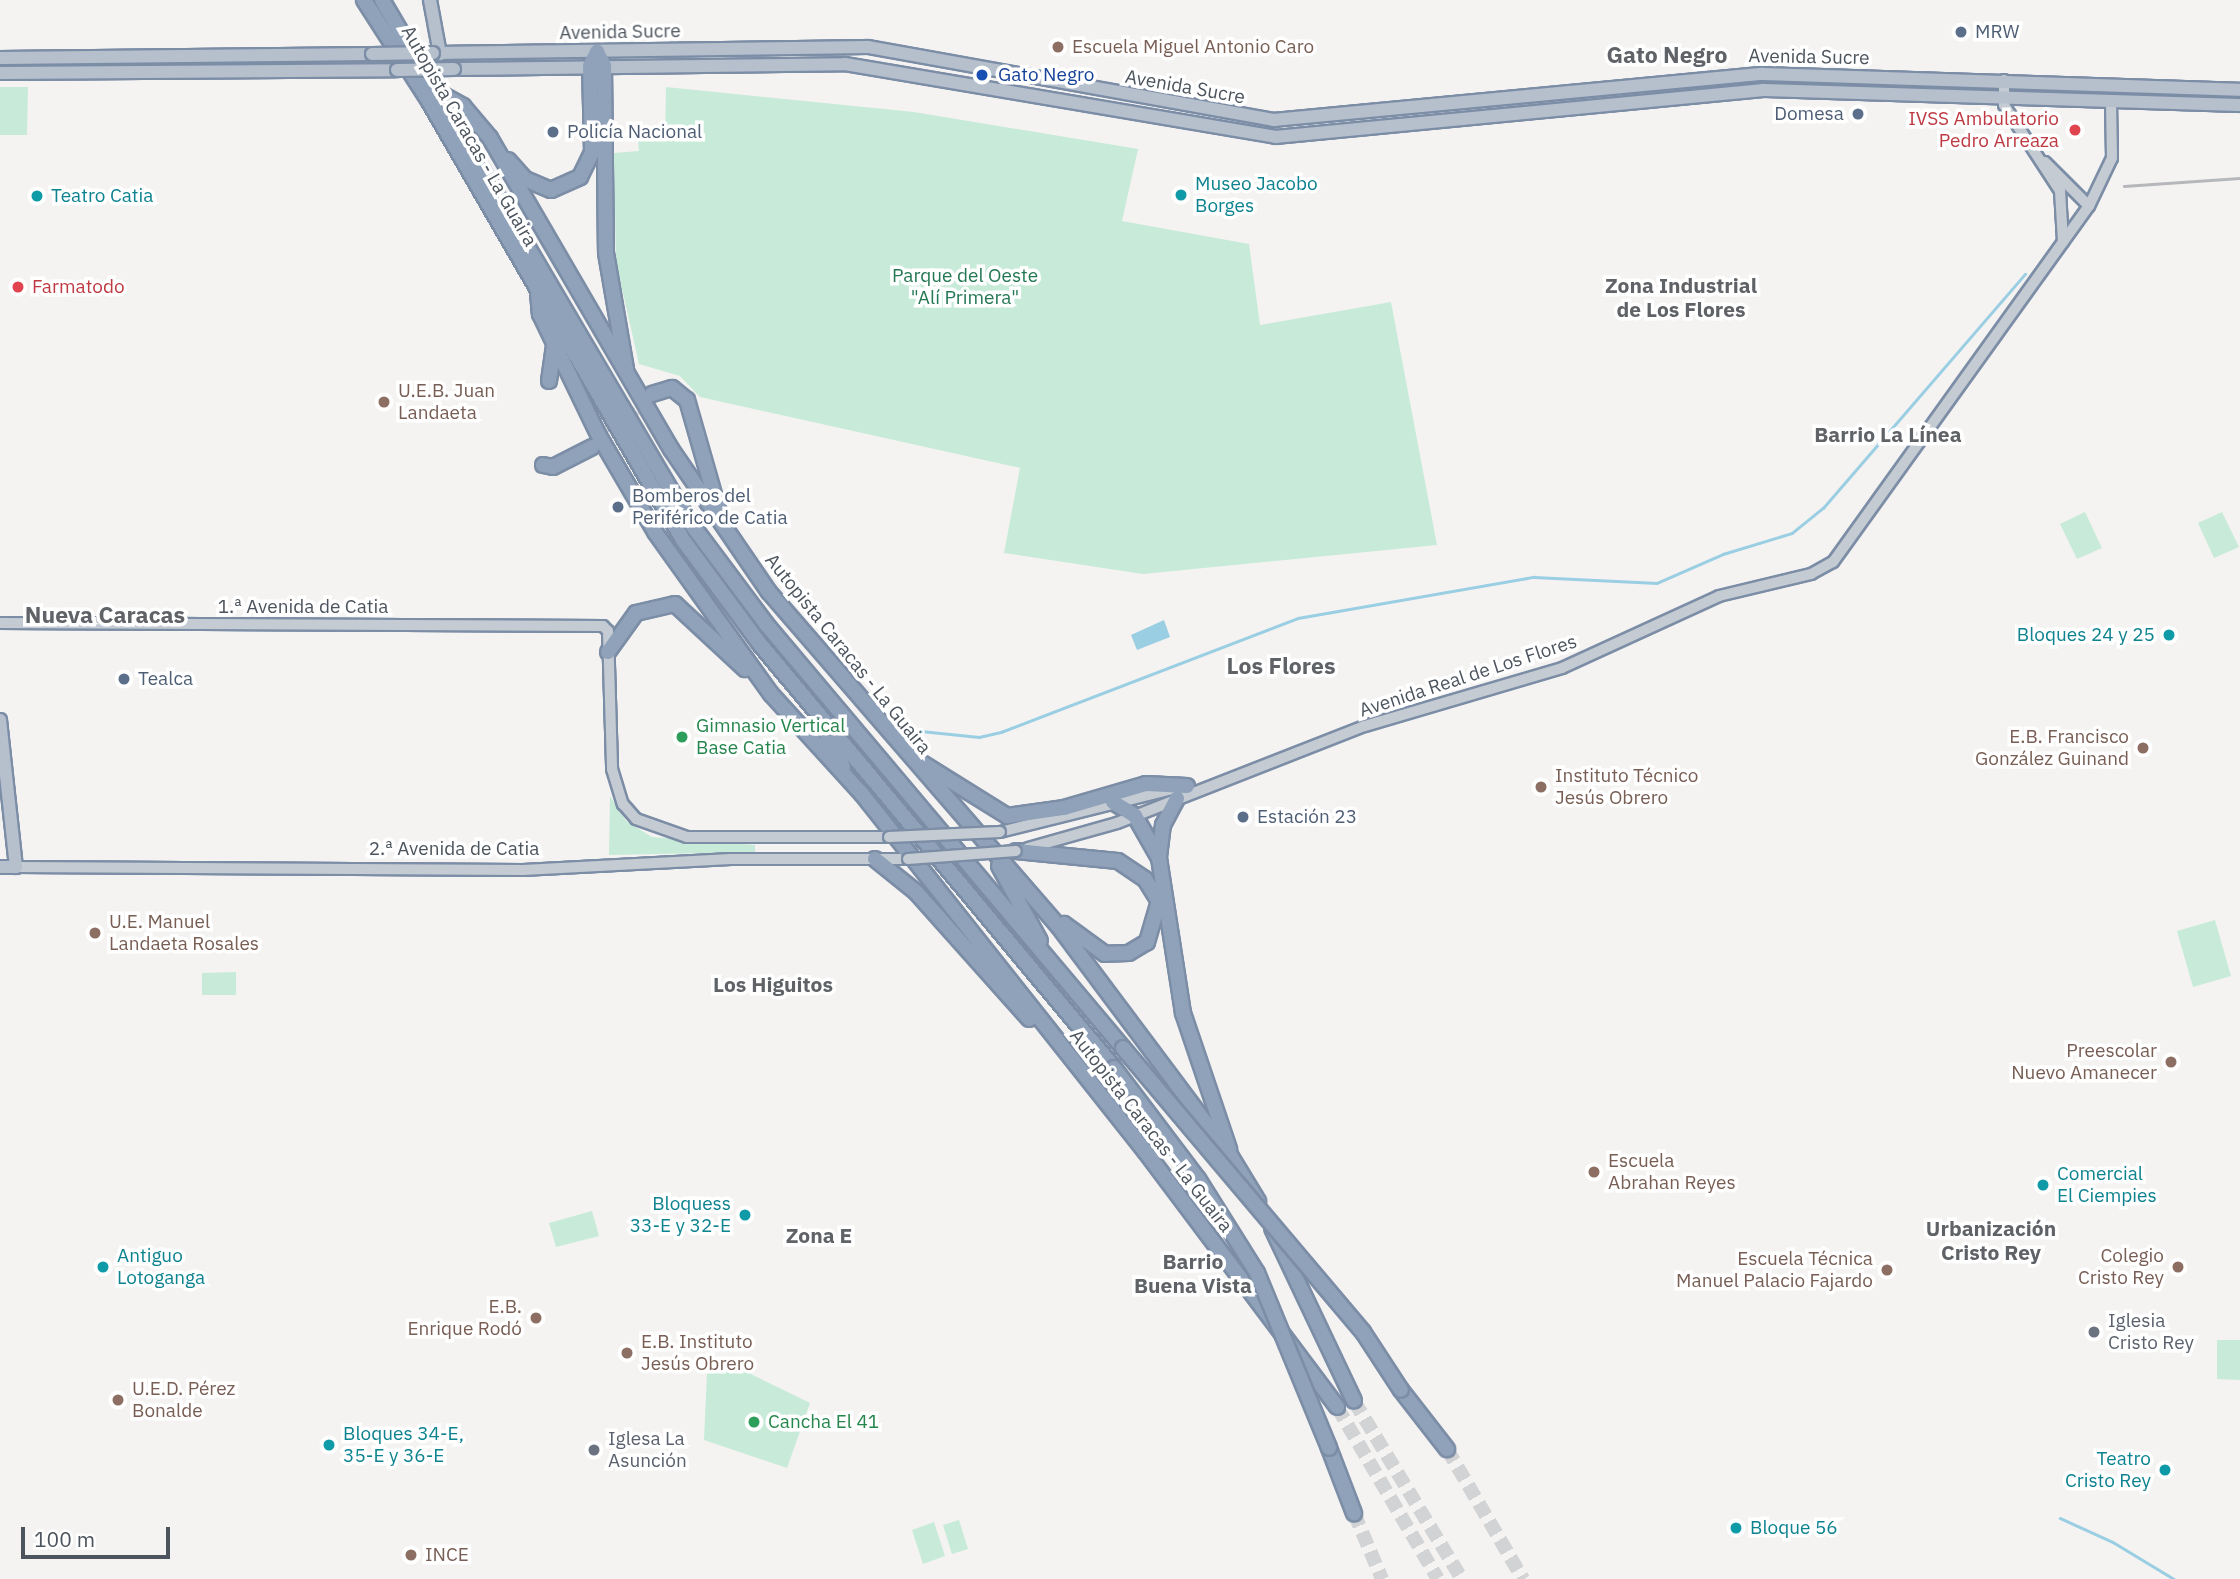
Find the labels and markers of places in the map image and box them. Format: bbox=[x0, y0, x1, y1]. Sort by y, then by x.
place label: MRW bbox=[1975, 21, 2019, 43]
marker: MRW bbox=[1953, 24, 1969, 40]
place label: Escuela Miguel Antonio Caro bbox=[1072, 36, 1314, 58]
marker: Escuela Miguel Antonio Caro bbox=[1050, 39, 1066, 55]
place label: Gato Negro bbox=[998, 64, 1094, 86]
marker: Gato Negro bbox=[972, 65, 992, 85]
place label: Domesa bbox=[1774, 103, 1844, 125]
marker: Domesa bbox=[1850, 106, 1866, 122]
place label: IVSS Ambulatorio Pedro Arreaza bbox=[1908, 108, 2059, 152]
marker: IVSS Ambulatorio Pedro Arreaza bbox=[2065, 120, 2085, 140]
place label: Policía Nacional bbox=[567, 121, 702, 143]
marker: Policía Nacional bbox=[545, 124, 561, 140]
place label: Museo Jacobo Borges bbox=[1195, 173, 1318, 217]
place label: Teatro Catia bbox=[51, 185, 153, 207]
marker: Museo Jacobo Borges bbox=[1173, 187, 1189, 203]
marker: Teatro Catia bbox=[29, 188, 45, 204]
place label: Farmatodo bbox=[32, 276, 125, 298]
marker: Farmatodo bbox=[10, 279, 26, 295]
place label: U.E.B. Juan Landaeta bbox=[398, 380, 495, 424]
marker: U.E.B. Juan Landaeta bbox=[376, 394, 392, 410]
place label: Bomberos del Periférico de Catia bbox=[632, 485, 788, 529]
marker: Bomberos del Periférico de Catia bbox=[610, 499, 626, 515]
place label: Bloques 24 y 25 bbox=[2017, 624, 2155, 646]
marker: Bloques 24 y 25 bbox=[2161, 627, 2177, 643]
place label: Tealca bbox=[138, 668, 193, 690]
marker: Tealca bbox=[116, 671, 132, 687]
place label: Gimnasio Vertical Base Catia bbox=[696, 715, 845, 759]
place label: E.B. Francisco González Guinand bbox=[1975, 726, 2129, 770]
marker: Gimnasio Vertical Base Catia bbox=[674, 729, 690, 745]
marker: E.B. Francisco González Guinand bbox=[2135, 740, 2151, 756]
place label: Instituto Técnico Jesús Obrero bbox=[1555, 765, 1698, 809]
marker: Instituto Técnico Jesús Obrero bbox=[1533, 779, 1549, 795]
place label: Estación 23 bbox=[1257, 806, 1357, 828]
marker: Estación 23 bbox=[1235, 809, 1251, 825]
place label: U.E. Manuel Landaeta Rosales bbox=[109, 911, 259, 955]
marker: U.E. Manuel Landaeta Rosales bbox=[87, 925, 103, 941]
place label: Preescolar Nuevo Amanecer bbox=[2011, 1040, 2157, 1084]
marker: Preescolar Nuevo Amanecer bbox=[2163, 1054, 2179, 1070]
place label: Escuela Abrahan Reyes bbox=[1608, 1150, 1736, 1194]
place label: Comercial El Ciempies bbox=[2057, 1163, 2157, 1207]
marker: Escuela Abrahan Reyes bbox=[1586, 1164, 1602, 1180]
marker: Comercial El Ciempies bbox=[2035, 1177, 2051, 1193]
place label: Bloquess 33-E y 32-E bbox=[630, 1193, 731, 1237]
marker: Bloquess 33-E y 32-E bbox=[737, 1207, 753, 1223]
place label: Antiguo Lotoganga bbox=[117, 1245, 205, 1289]
place label: Colegio Cristo Rey bbox=[2078, 1245, 2164, 1289]
place label: Escuela Técnica Manuel Palacio Fajardo bbox=[1676, 1248, 1873, 1292]
marker: Antiguo Lotoganga bbox=[95, 1259, 111, 1275]
marker: Colegio Cristo Rey bbox=[2170, 1259, 2186, 1275]
marker: Escuela Técnica Manuel Palacio Fajardo bbox=[1879, 1262, 1895, 1278]
place label: E.B. Enrique Rodó bbox=[408, 1296, 522, 1340]
marker: E.B. Enrique Rodó bbox=[528, 1310, 544, 1326]
place label: Iglesia Cristo Rey bbox=[2108, 1310, 2194, 1354]
marker: Iglesia Cristo Rey bbox=[2086, 1324, 2102, 1340]
place label: E.B. Instituto Jesús Obrero bbox=[641, 1331, 754, 1375]
marker: E.B. Instituto Jesús Obrero bbox=[619, 1345, 635, 1361]
place label: U.E.D. Pérez Bonalde bbox=[132, 1378, 235, 1422]
marker: U.E.D. Pérez Bonalde bbox=[110, 1392, 126, 1408]
place label: Cancha El 41 bbox=[768, 1411, 879, 1433]
marker: Cancha El 41 bbox=[746, 1414, 762, 1430]
place label: Bloques 34-E, 35-E y 36-E bbox=[343, 1423, 464, 1467]
place label: Iglesa La Asunción bbox=[608, 1428, 687, 1472]
marker: Bloques 34-E, 35-E y 36-E bbox=[321, 1437, 337, 1453]
marker: Iglesa La Asunción bbox=[586, 1442, 602, 1458]
place label: Teatro Cristo Rey bbox=[2065, 1448, 2151, 1492]
marker: Teatro Cristo Rey bbox=[2157, 1462, 2173, 1478]
place label: Bloque 56 bbox=[1750, 1517, 1838, 1539]
marker: Bloque 56 bbox=[1728, 1520, 1744, 1536]
place label: INCE bbox=[425, 1544, 469, 1566]
marker: INCE bbox=[403, 1547, 419, 1563]

